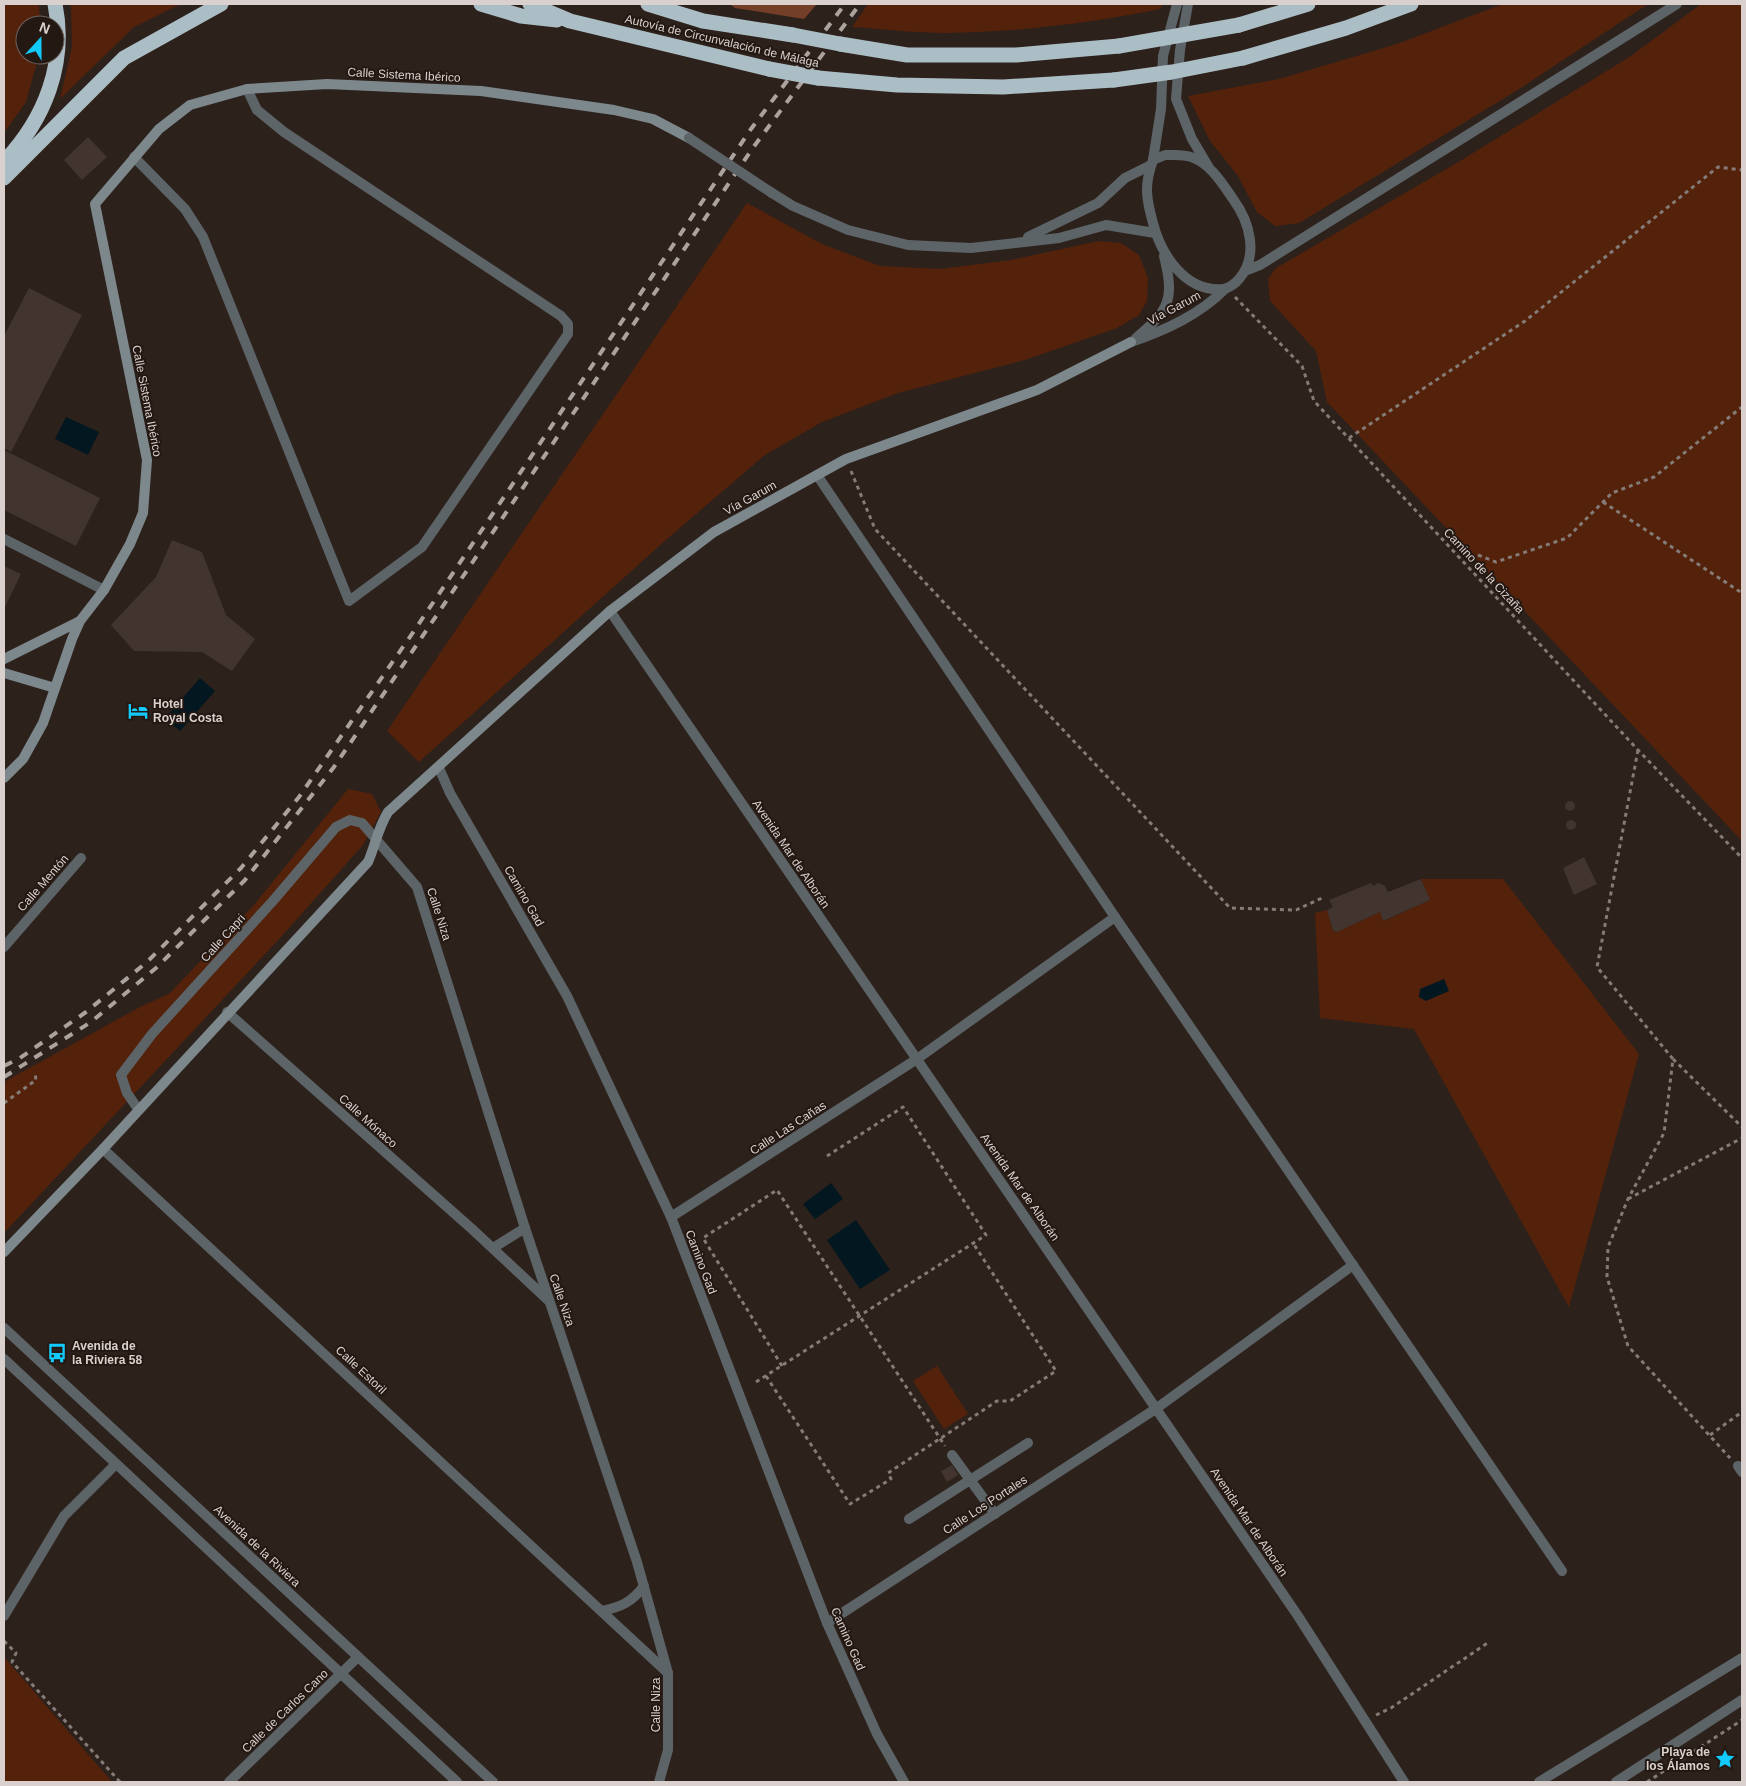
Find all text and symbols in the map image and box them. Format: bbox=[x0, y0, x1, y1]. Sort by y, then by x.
street label: Autovía de Circunvalación de Málaga bbox=[624, 12, 821, 70]
north arrow bbox=[15, 15, 65, 65]
text: N bbox=[37, 19, 52, 37]
street label: Calle Sistema Ibérico bbox=[347, 65, 461, 85]
street label: Vía Garum bbox=[1145, 288, 1203, 328]
street label: Calle Sistema Ibérico bbox=[129, 344, 165, 458]
street label: Vía Garum bbox=[721, 478, 779, 518]
street label: Camino de la Cizaña bbox=[1441, 525, 1527, 617]
place label: Hotel Royal Costa bbox=[153, 697, 223, 725]
hotel icon: Hotel Royal Costa bbox=[127, 700, 149, 722]
street label: Avenida Mar de Alborán bbox=[749, 797, 833, 911]
street label: Calle Mentón bbox=[15, 852, 71, 914]
street label: Camino Gad bbox=[501, 863, 547, 929]
street label: Calle Niza bbox=[424, 886, 454, 942]
street label: Calle Capri bbox=[198, 911, 248, 965]
street label: Calle Mónaco bbox=[336, 1091, 400, 1151]
street label: Calle Las Cañas bbox=[747, 1098, 829, 1158]
street label: Avenida Mar de Alborán bbox=[978, 1131, 1062, 1243]
street label: Camino Gad bbox=[682, 1228, 720, 1296]
street label: Calle Niza bbox=[546, 1272, 578, 1328]
place label: Avenida de la Riviera 58 bbox=[72, 1339, 142, 1367]
bus stop icon: Avenida de la Riviera 58 bbox=[46, 1342, 68, 1364]
street label: Calle Estoril bbox=[333, 1343, 389, 1397]
street label: Avenida Mar de Alborán bbox=[1207, 1465, 1291, 1579]
street label: Calle Los Portales bbox=[940, 1473, 1030, 1537]
street label: Avenida de la Riviera bbox=[211, 1502, 303, 1590]
street label: Camino Gad bbox=[828, 1605, 868, 1673]
street label: Calle de Carlos Cano bbox=[239, 1666, 331, 1756]
street label: Calle Niza bbox=[649, 1677, 663, 1732]
place label: Playa de los Álamos bbox=[1646, 1745, 1710, 1773]
place icon: Playa de los Álamos bbox=[1714, 1748, 1736, 1770]

